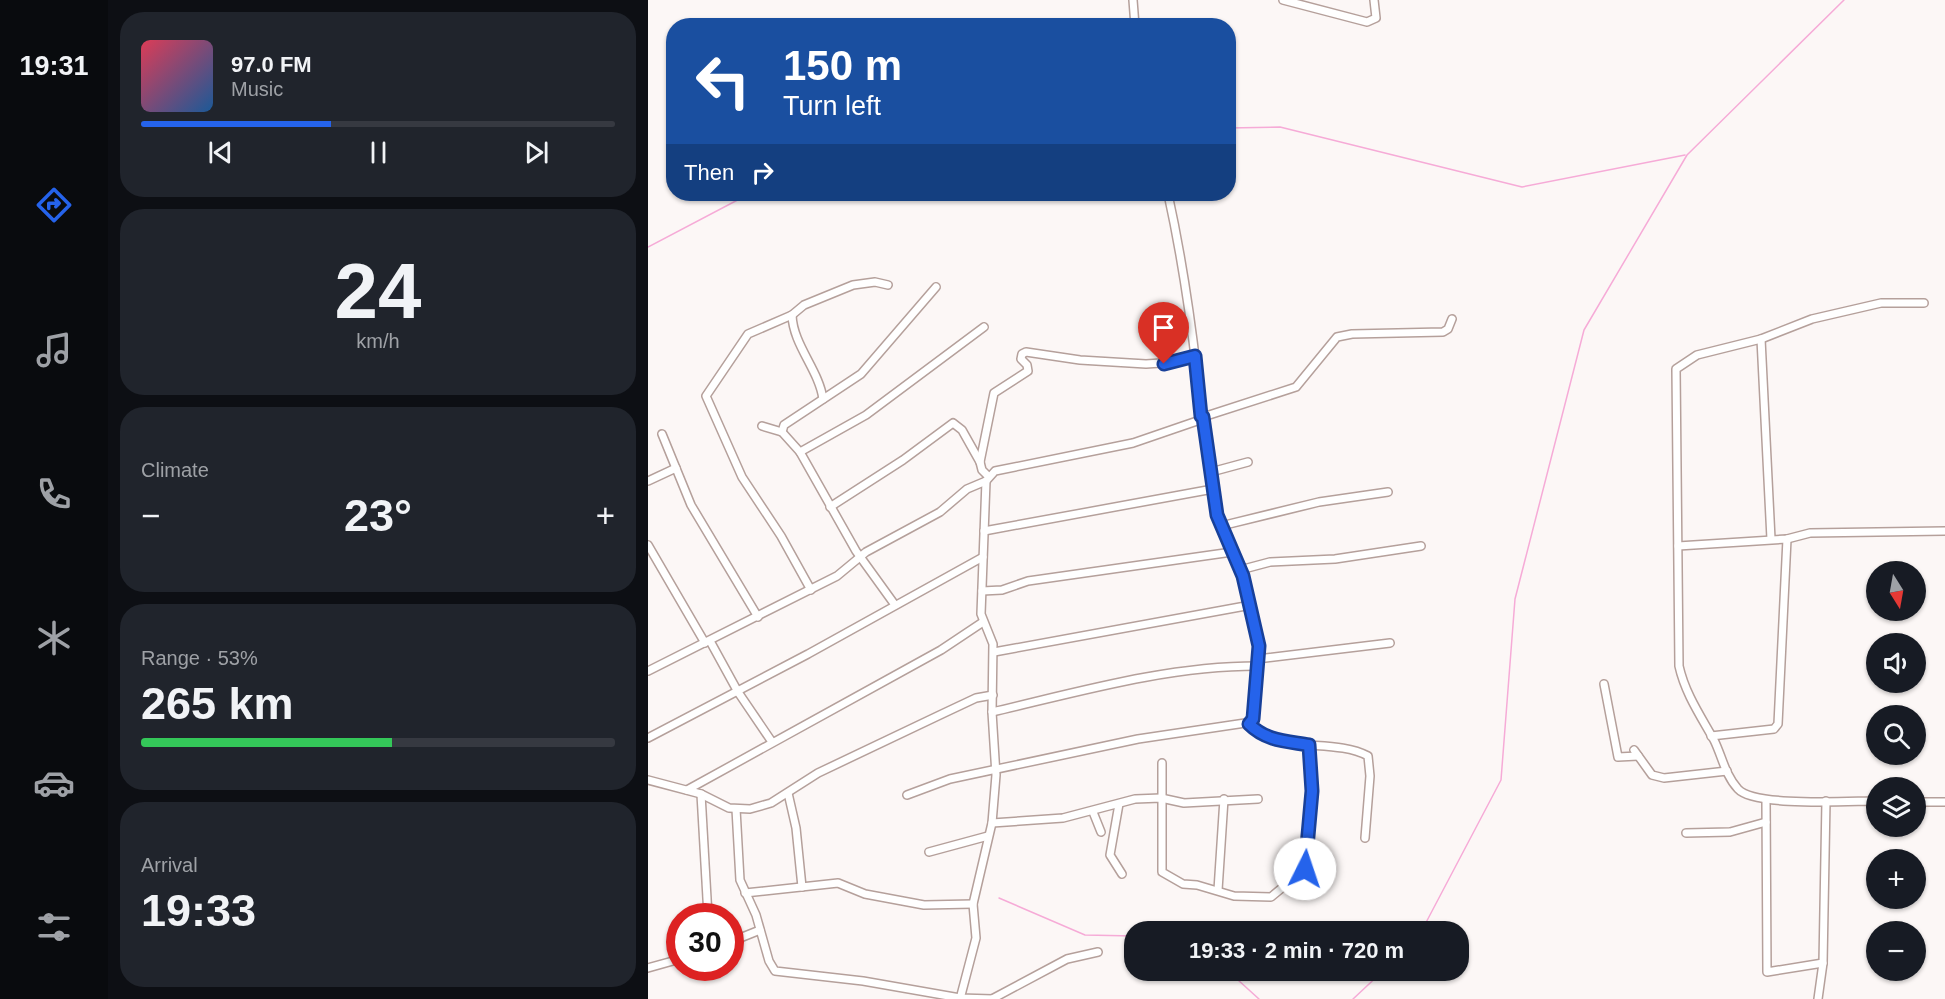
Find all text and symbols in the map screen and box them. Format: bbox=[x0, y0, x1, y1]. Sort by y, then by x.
icon: left bbox=[684, 42, 762, 120]
text: 150 m bbox=[783, 42, 902, 89]
text: 19:31 bbox=[19, 51, 89, 81]
text: 97.0 FM bbox=[231, 52, 312, 77]
text: Music bbox=[231, 78, 283, 100]
text: Turn left bbox=[783, 91, 881, 121]
icon: previous bbox=[204, 136, 237, 169]
icon: pause bbox=[362, 136, 395, 169]
icon: next bbox=[520, 136, 553, 169]
icon: right bbox=[746, 156, 779, 189]
text: Then bbox=[684, 160, 734, 185]
icon: directions bbox=[33, 184, 75, 226]
text: 24 bbox=[335, 247, 421, 335]
pin bbox=[1138, 302, 1189, 364]
icon: arrive bbox=[1147, 311, 1180, 344]
icon: music bbox=[33, 329, 75, 371]
text: km/h bbox=[356, 330, 400, 352]
text: Climate bbox=[141, 459, 209, 481]
icon: phone bbox=[33, 473, 75, 515]
text: 23° bbox=[344, 490, 412, 541]
text: − bbox=[141, 497, 160, 534]
text: + bbox=[596, 497, 615, 534]
north arrow bbox=[1866, 561, 1926, 621]
map controls bbox=[1866, 561, 1926, 981]
icon: climate bbox=[33, 617, 75, 659]
button: sound bbox=[1866, 633, 1926, 693]
text: Range · 53% bbox=[141, 647, 258, 669]
text: 265 km bbox=[141, 678, 294, 729]
button: search bbox=[1866, 705, 1926, 765]
icon: car bbox=[33, 762, 75, 804]
button: layers bbox=[1866, 777, 1926, 837]
position arrow bbox=[1273, 837, 1337, 901]
button: + bbox=[1866, 849, 1926, 909]
text: Arrival bbox=[141, 854, 198, 876]
text: 19:33 bbox=[141, 885, 256, 936]
speed limit sign: 30 bbox=[666, 903, 744, 981]
icon: filters bbox=[33, 906, 75, 948]
button: − bbox=[1866, 921, 1926, 981]
text: 19:33 · 2 min · 720 m bbox=[1189, 938, 1404, 963]

